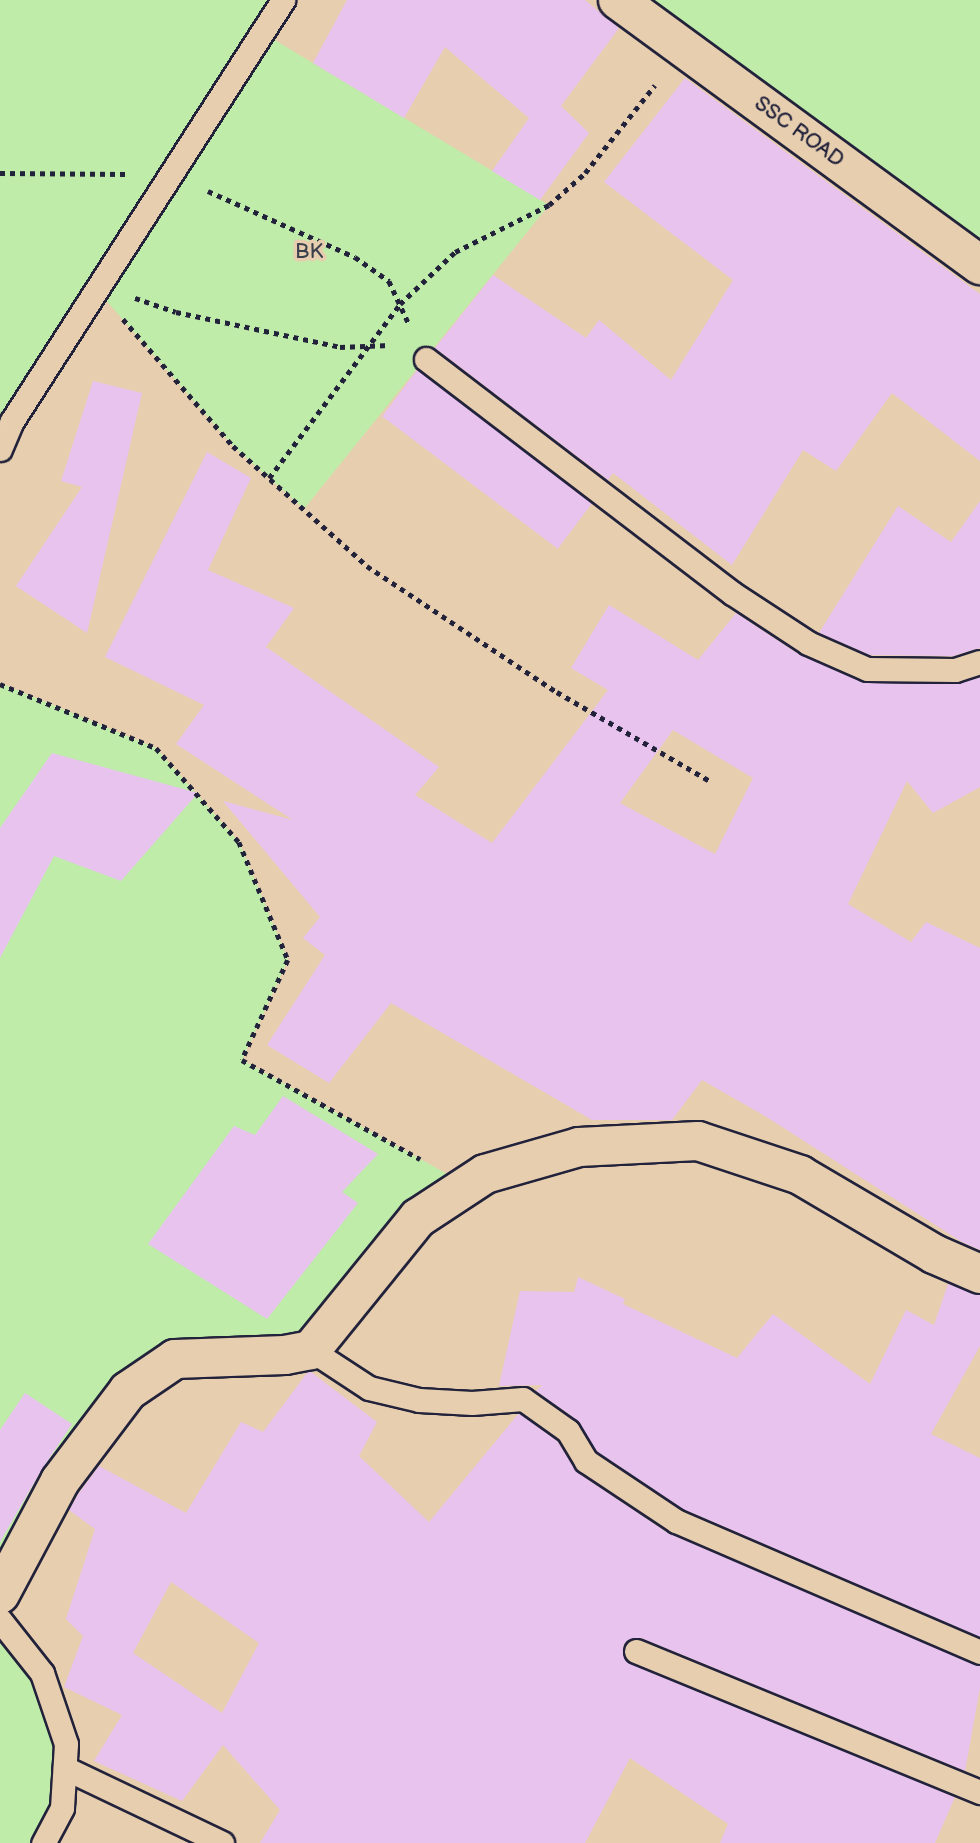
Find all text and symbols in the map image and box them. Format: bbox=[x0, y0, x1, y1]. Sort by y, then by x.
street label: SSC ROAD bbox=[749, 91, 849, 173]
park label: BK bbox=[295, 239, 323, 265]

